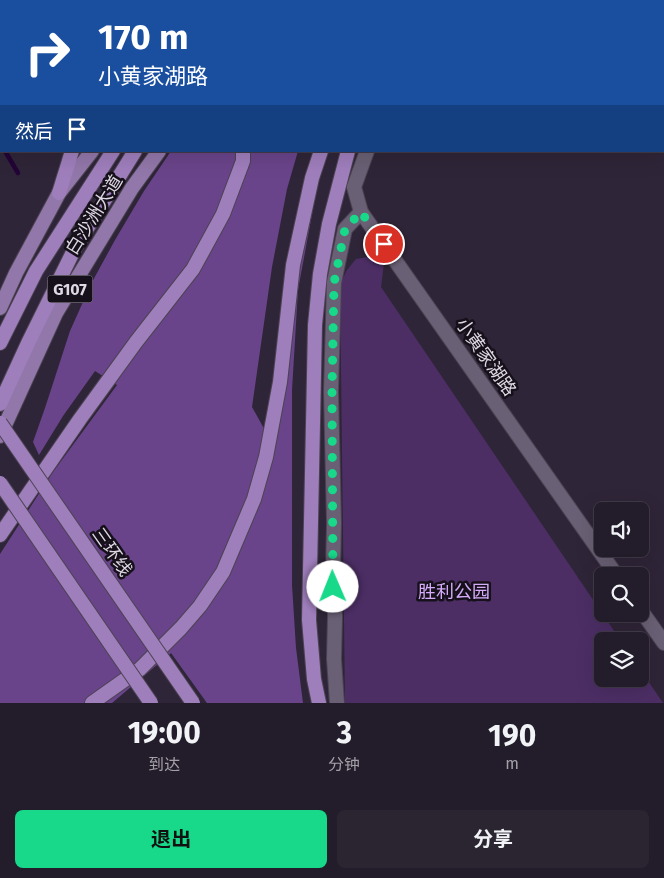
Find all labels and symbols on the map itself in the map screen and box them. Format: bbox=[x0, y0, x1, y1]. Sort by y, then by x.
street label: 白沙洲大道 bbox=[61, 171, 127, 259]
pin bbox=[363, 223, 405, 265]
road number: G107 bbox=[48, 276, 92, 302]
street label: 小黄家湖路 bbox=[451, 314, 521, 400]
street label: 三环线 bbox=[88, 524, 136, 580]
position arrow bbox=[306, 560, 358, 612]
park label: 胜利公园 bbox=[418, 581, 490, 603]

